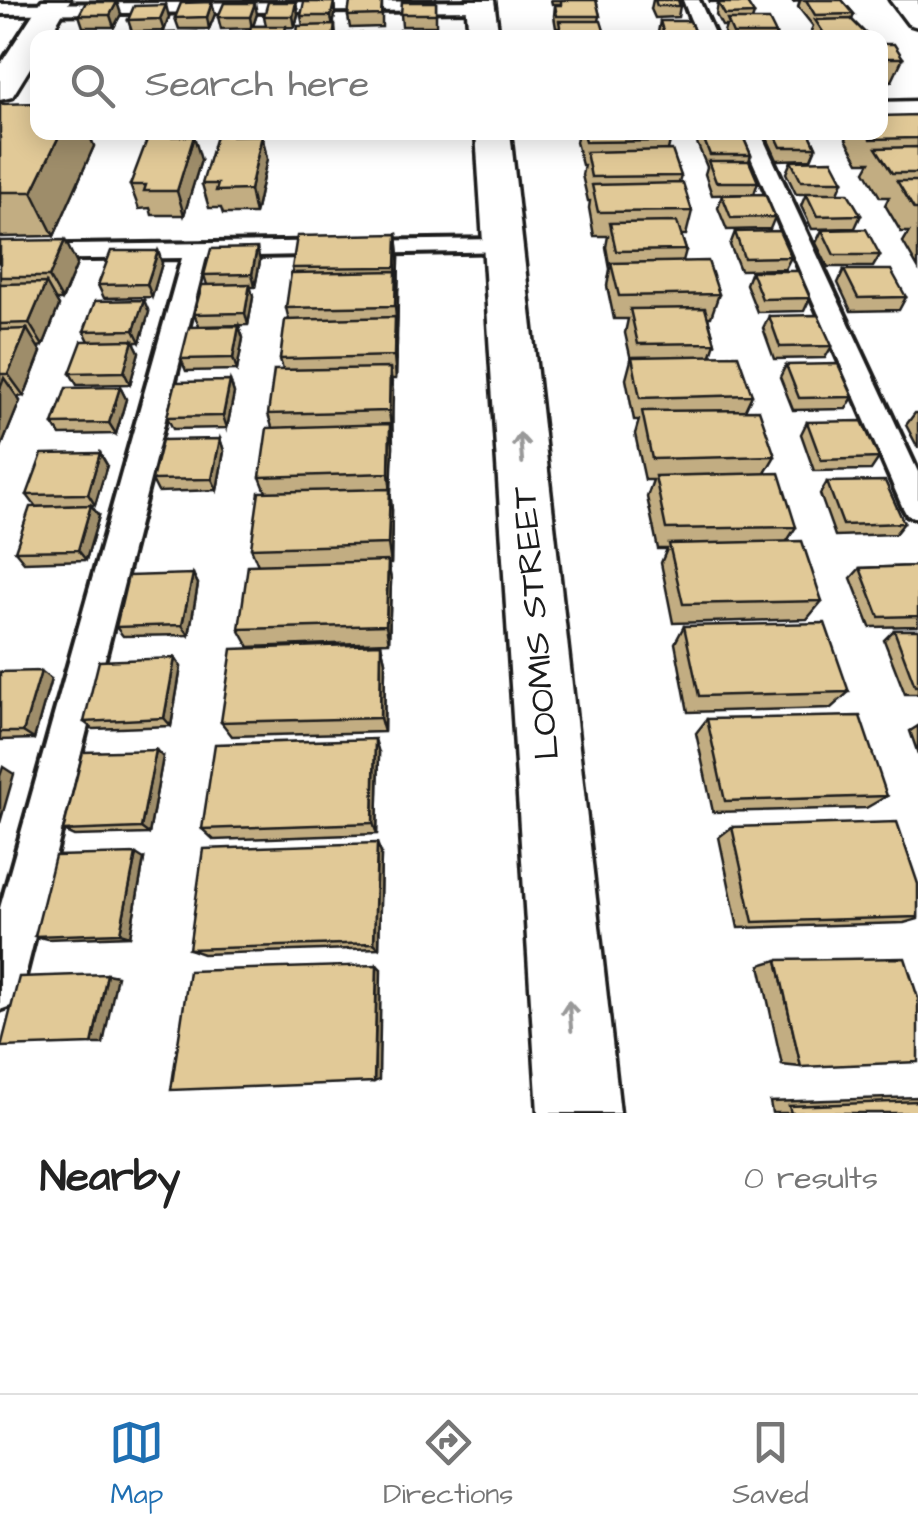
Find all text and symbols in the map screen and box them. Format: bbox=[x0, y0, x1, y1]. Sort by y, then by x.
search box bbox=[30, 30, 888, 140]
icon: search bbox=[65, 58, 120, 113]
text: Search here bbox=[145, 59, 369, 111]
one-way arrow bbox=[511, 432, 530, 465]
street label: LOOMIS STREET bbox=[500, 484, 572, 762]
one-way arrow bbox=[561, 1000, 580, 1032]
text: Nearby bbox=[40, 1149, 180, 1207]
text: 0 results bbox=[744, 1156, 878, 1201]
tab: Map bbox=[109, 1415, 164, 1514]
tab: Directions bbox=[383, 1415, 513, 1514]
tab: Saved bbox=[732, 1415, 809, 1514]

